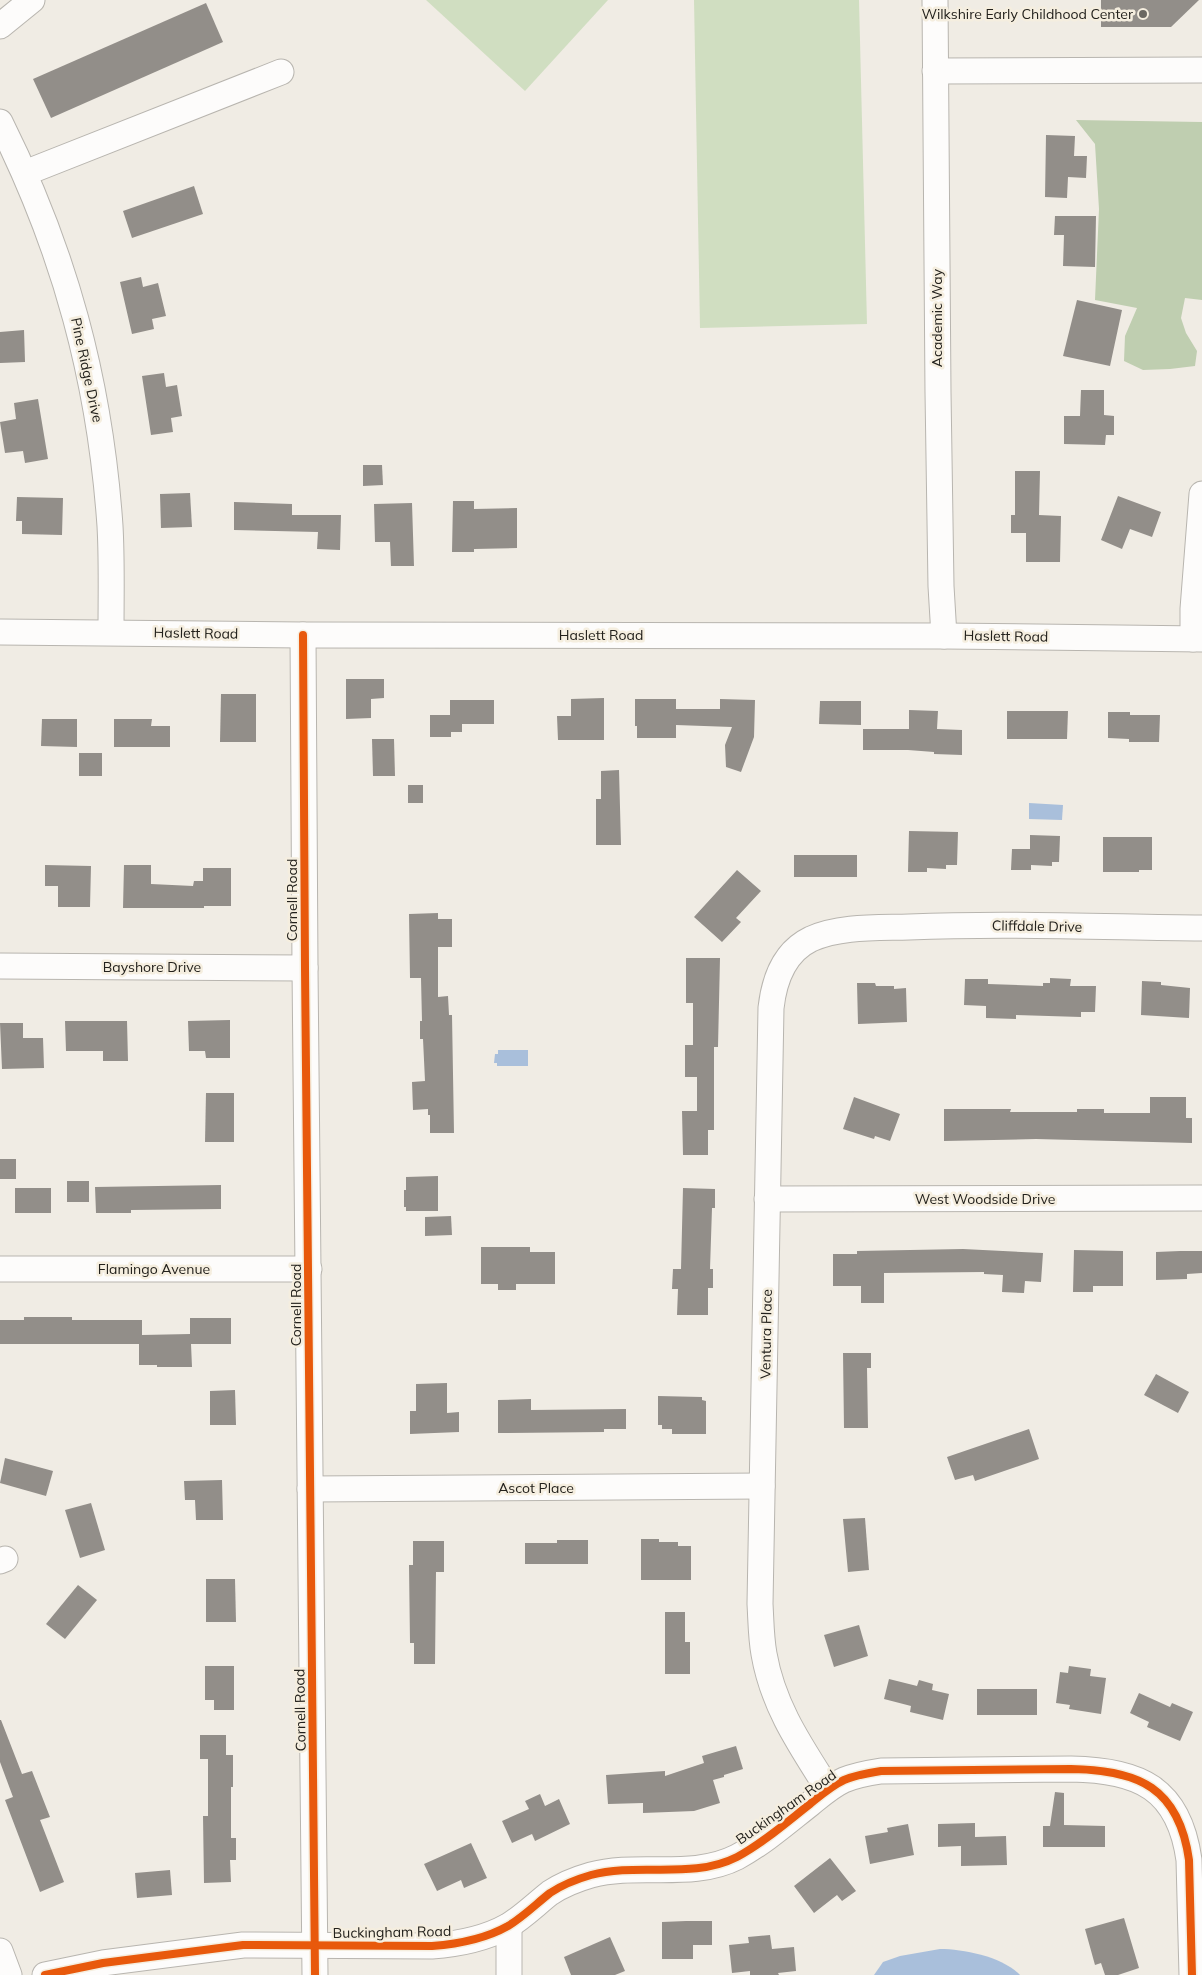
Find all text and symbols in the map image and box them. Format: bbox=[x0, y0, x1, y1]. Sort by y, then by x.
place label: Wilkshire Early Childhood Center bbox=[921, 5, 1134, 23]
marker: Wilkshire Early Childhood Center bbox=[1137, 8, 1149, 20]
street label: Academic Way bbox=[928, 268, 946, 367]
street label: Pine Ridge Drive bbox=[67, 316, 107, 424]
street label: Haslett Road bbox=[154, 623, 238, 643]
street label: Haslett Road bbox=[559, 626, 643, 644]
street label: Haslett Road bbox=[964, 626, 1048, 646]
street label: Cornell Road bbox=[283, 859, 301, 941]
street label: Cliffdale Drive bbox=[992, 916, 1082, 936]
street label: Bayshore Drive bbox=[103, 958, 201, 976]
street label: West Woodside Drive bbox=[915, 1190, 1055, 1208]
street label: Flamingo Avenue bbox=[98, 1260, 210, 1278]
street label: Cornell Road bbox=[287, 1264, 305, 1346]
street label: Ventura Place bbox=[756, 1289, 776, 1379]
street label: Ascot Place bbox=[498, 1479, 574, 1497]
street label: Cornell Road bbox=[290, 1669, 310, 1751]
street label: Buckingham Road bbox=[732, 1766, 840, 1848]
street label: Buckingham Road bbox=[333, 1922, 451, 1942]

